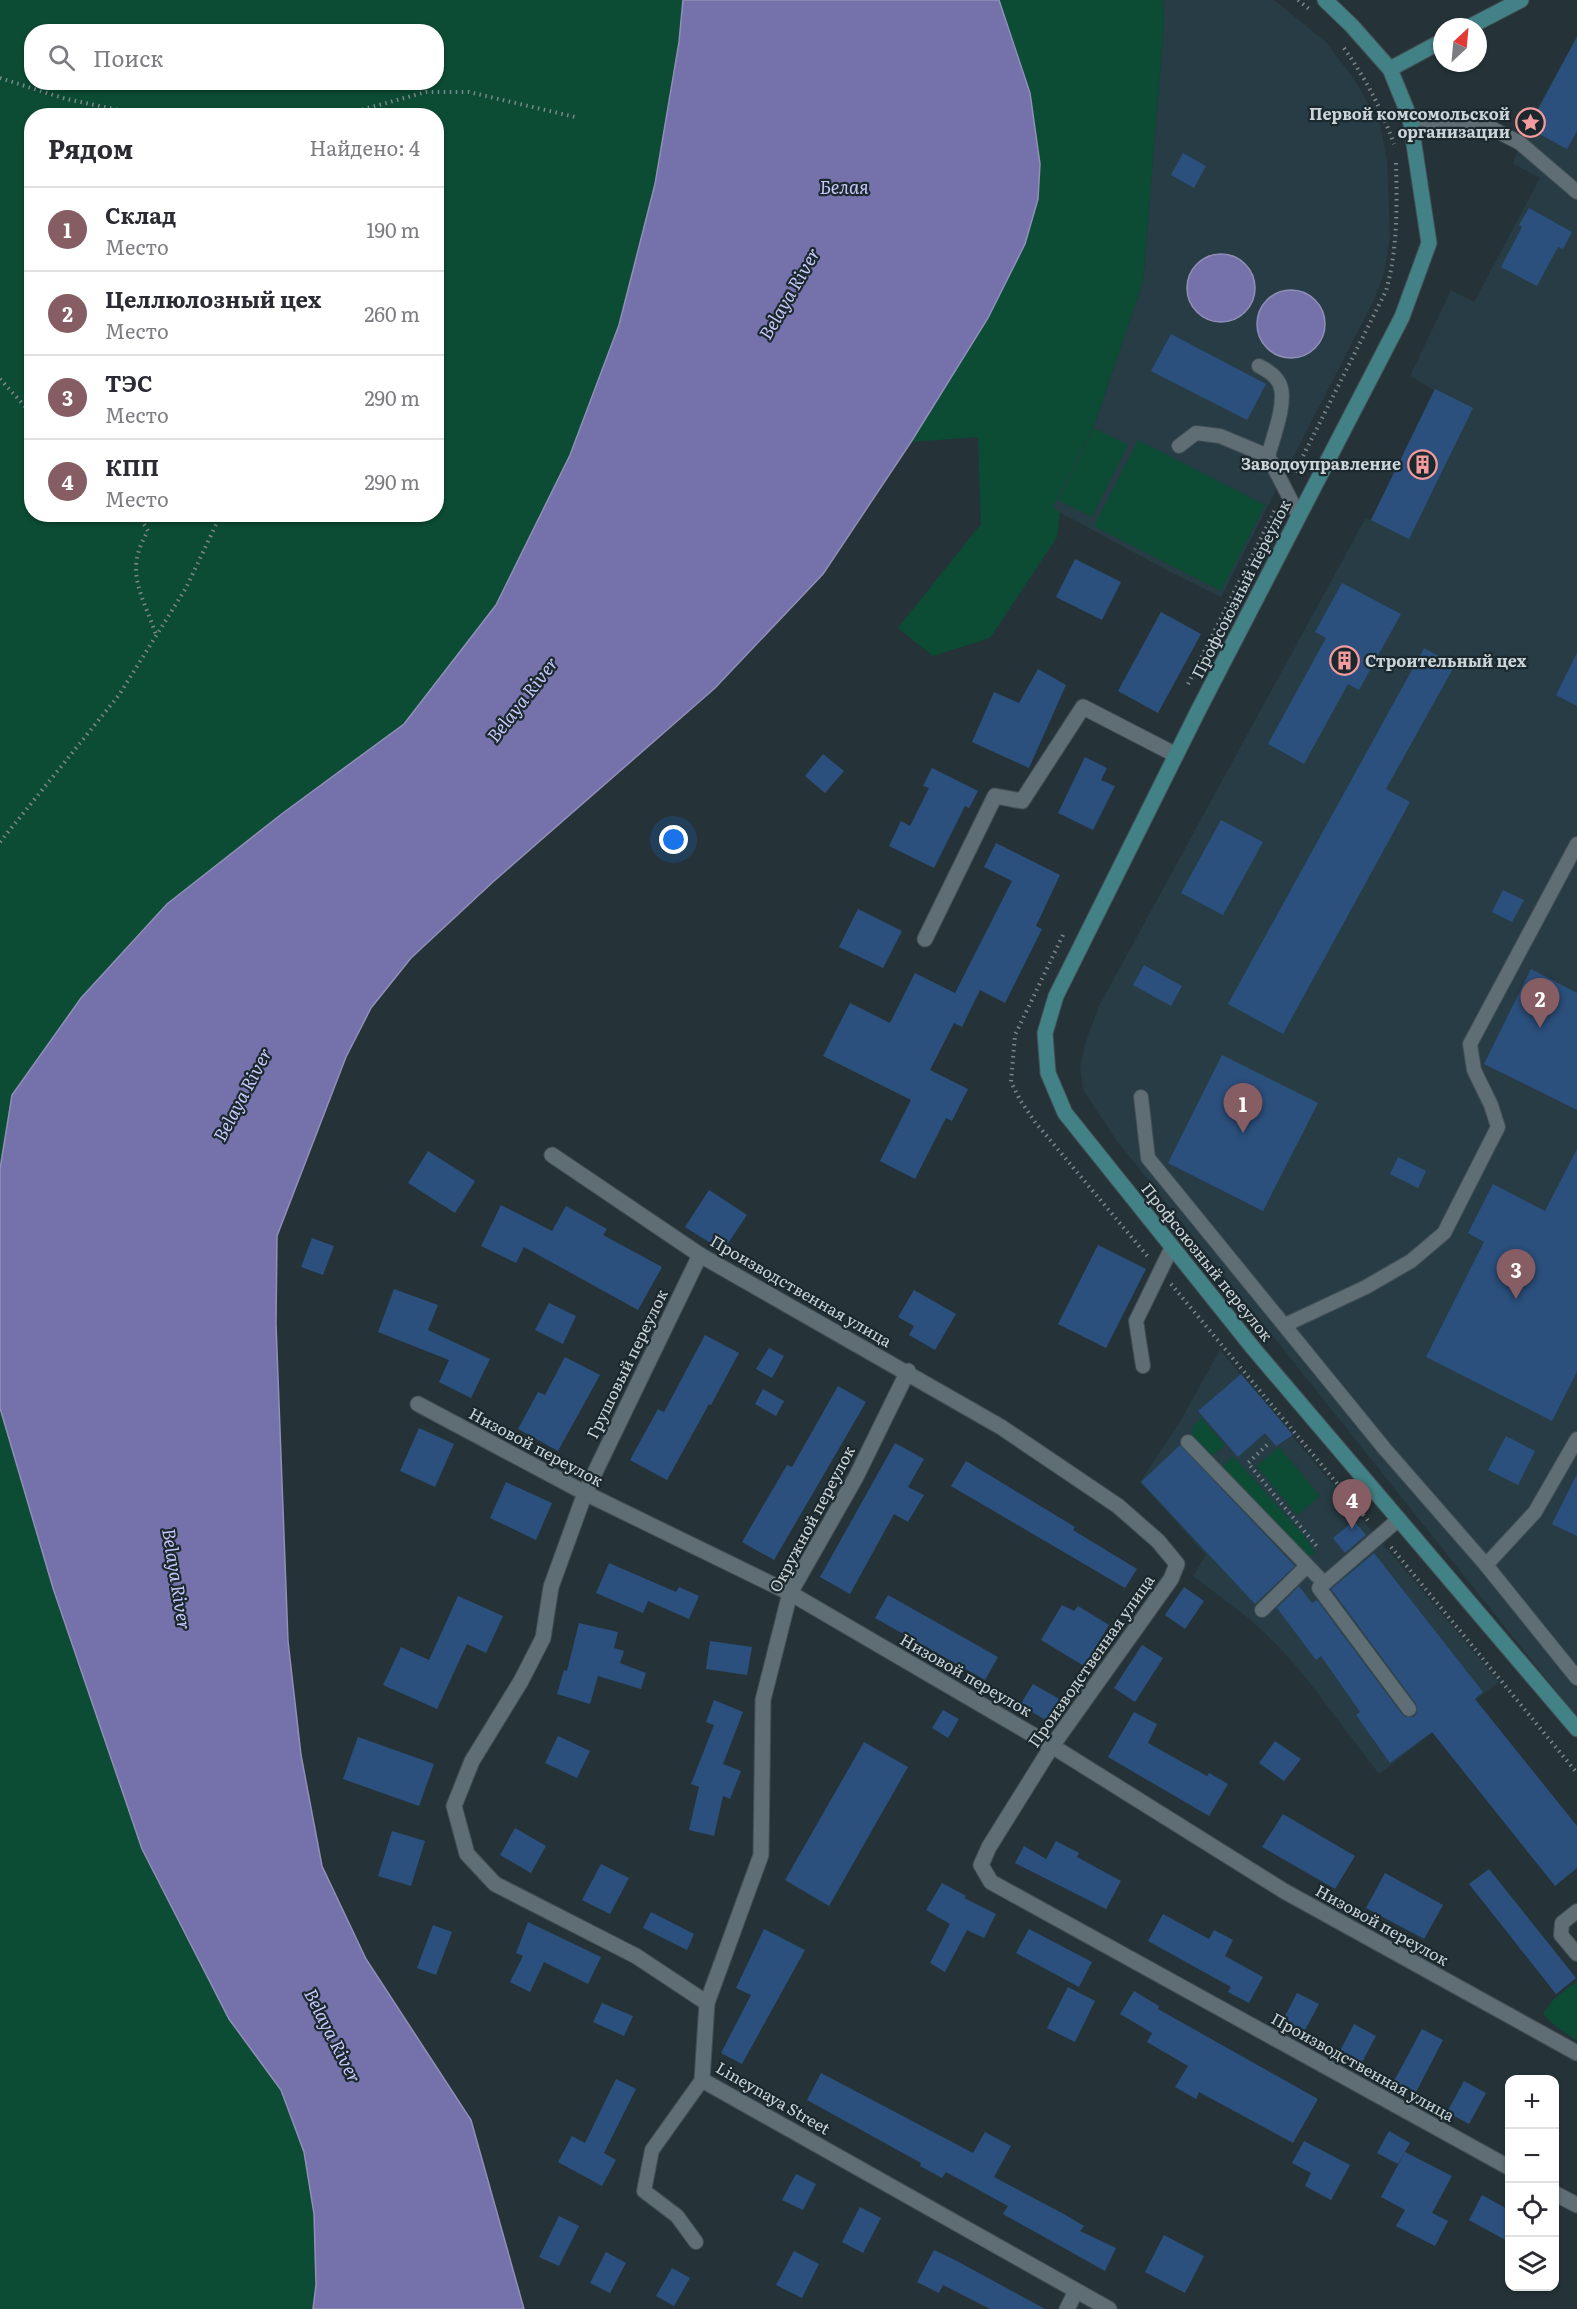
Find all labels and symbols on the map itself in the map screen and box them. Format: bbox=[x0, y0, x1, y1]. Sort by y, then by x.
north arrow bbox=[1433, 18, 1487, 72]
place label: Первой комсомольской организации bbox=[1309, 101, 1510, 143]
place icon: Первой комсомольской организации bbox=[1515, 107, 1547, 139]
water label: Белая bbox=[819, 173, 869, 200]
water label: Belaya River bbox=[751, 242, 826, 344]
building icon: Заводоуправление bbox=[1406, 448, 1438, 480]
place label: Заводоуправление bbox=[1241, 451, 1401, 475]
street label: Профсоюзный переулок bbox=[1185, 495, 1296, 682]
building icon: Строительный цех bbox=[1328, 645, 1360, 677]
place label: Строительный цех bbox=[1365, 648, 1527, 672]
water label: Belaya River bbox=[480, 650, 564, 748]
your location bbox=[659, 825, 688, 854]
pin: 2 bbox=[1520, 978, 1560, 1028]
water label: Belaya River bbox=[206, 1043, 278, 1146]
pin: 1 bbox=[1224, 1084, 1262, 1133]
street label: Профсоюзный переулок bbox=[1136, 1177, 1280, 1346]
street label: Производственная улица bbox=[706, 1228, 897, 1352]
pin: 3 bbox=[1496, 1250, 1536, 1299]
street label: Грушовый переулок bbox=[579, 1284, 673, 1442]
street label: Низовой переулок bbox=[465, 1401, 608, 1492]
street label: Окружной переулок bbox=[762, 1441, 860, 1596]
pin: 4 bbox=[1332, 1480, 1372, 1529]
water label: Belaya River bbox=[156, 1526, 199, 1631]
street label: Производственная улица bbox=[1021, 1569, 1159, 1752]
street label: Низовой переулок bbox=[896, 1627, 1037, 1722]
street label: Низовой переулок bbox=[1312, 1878, 1454, 1971]
water label: Belaya River bbox=[298, 1984, 369, 2087]
street label: Производственная улица bbox=[1267, 2006, 1460, 2127]
street label: Lineynaya Street bbox=[712, 2055, 835, 2140]

